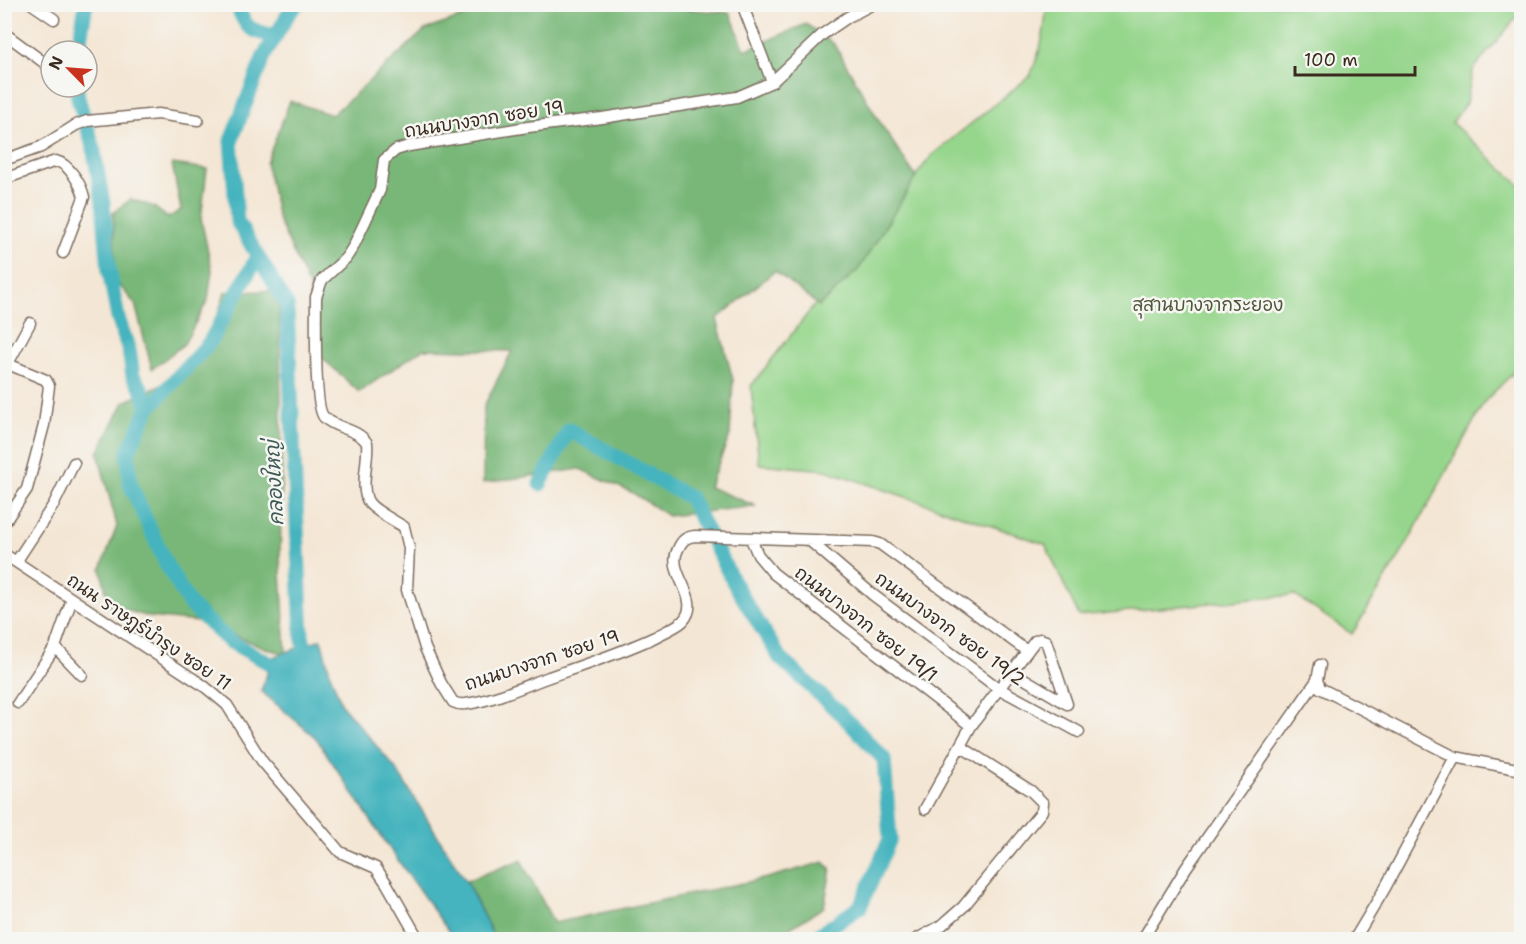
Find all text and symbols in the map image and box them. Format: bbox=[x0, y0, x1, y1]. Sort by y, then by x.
north arrow bbox=[39, 39, 99, 99]
scale bar bbox=[1295, 39, 1415, 77]
text: 100 m bbox=[1304, 48, 1358, 72]
text: N bbox=[44, 53, 68, 73]
street label: ถนนบางจาก ซอย 19 bbox=[403, 95, 565, 143]
park label: สุสานบางจากระยอง bbox=[1133, 293, 1283, 319]
water label: คลองใหญ่ bbox=[259, 436, 289, 526]
street label: ถนนบางจาก ซอย 19/1 bbox=[790, 561, 942, 687]
street label: ถนน ราษฎร์บำรุง ซอย 11 bbox=[61, 567, 236, 698]
street label: ถนนบางจาก ซอย 19/2 bbox=[870, 567, 1030, 691]
street label: ถนนบางจาก ซอย 19 bbox=[462, 624, 622, 696]

